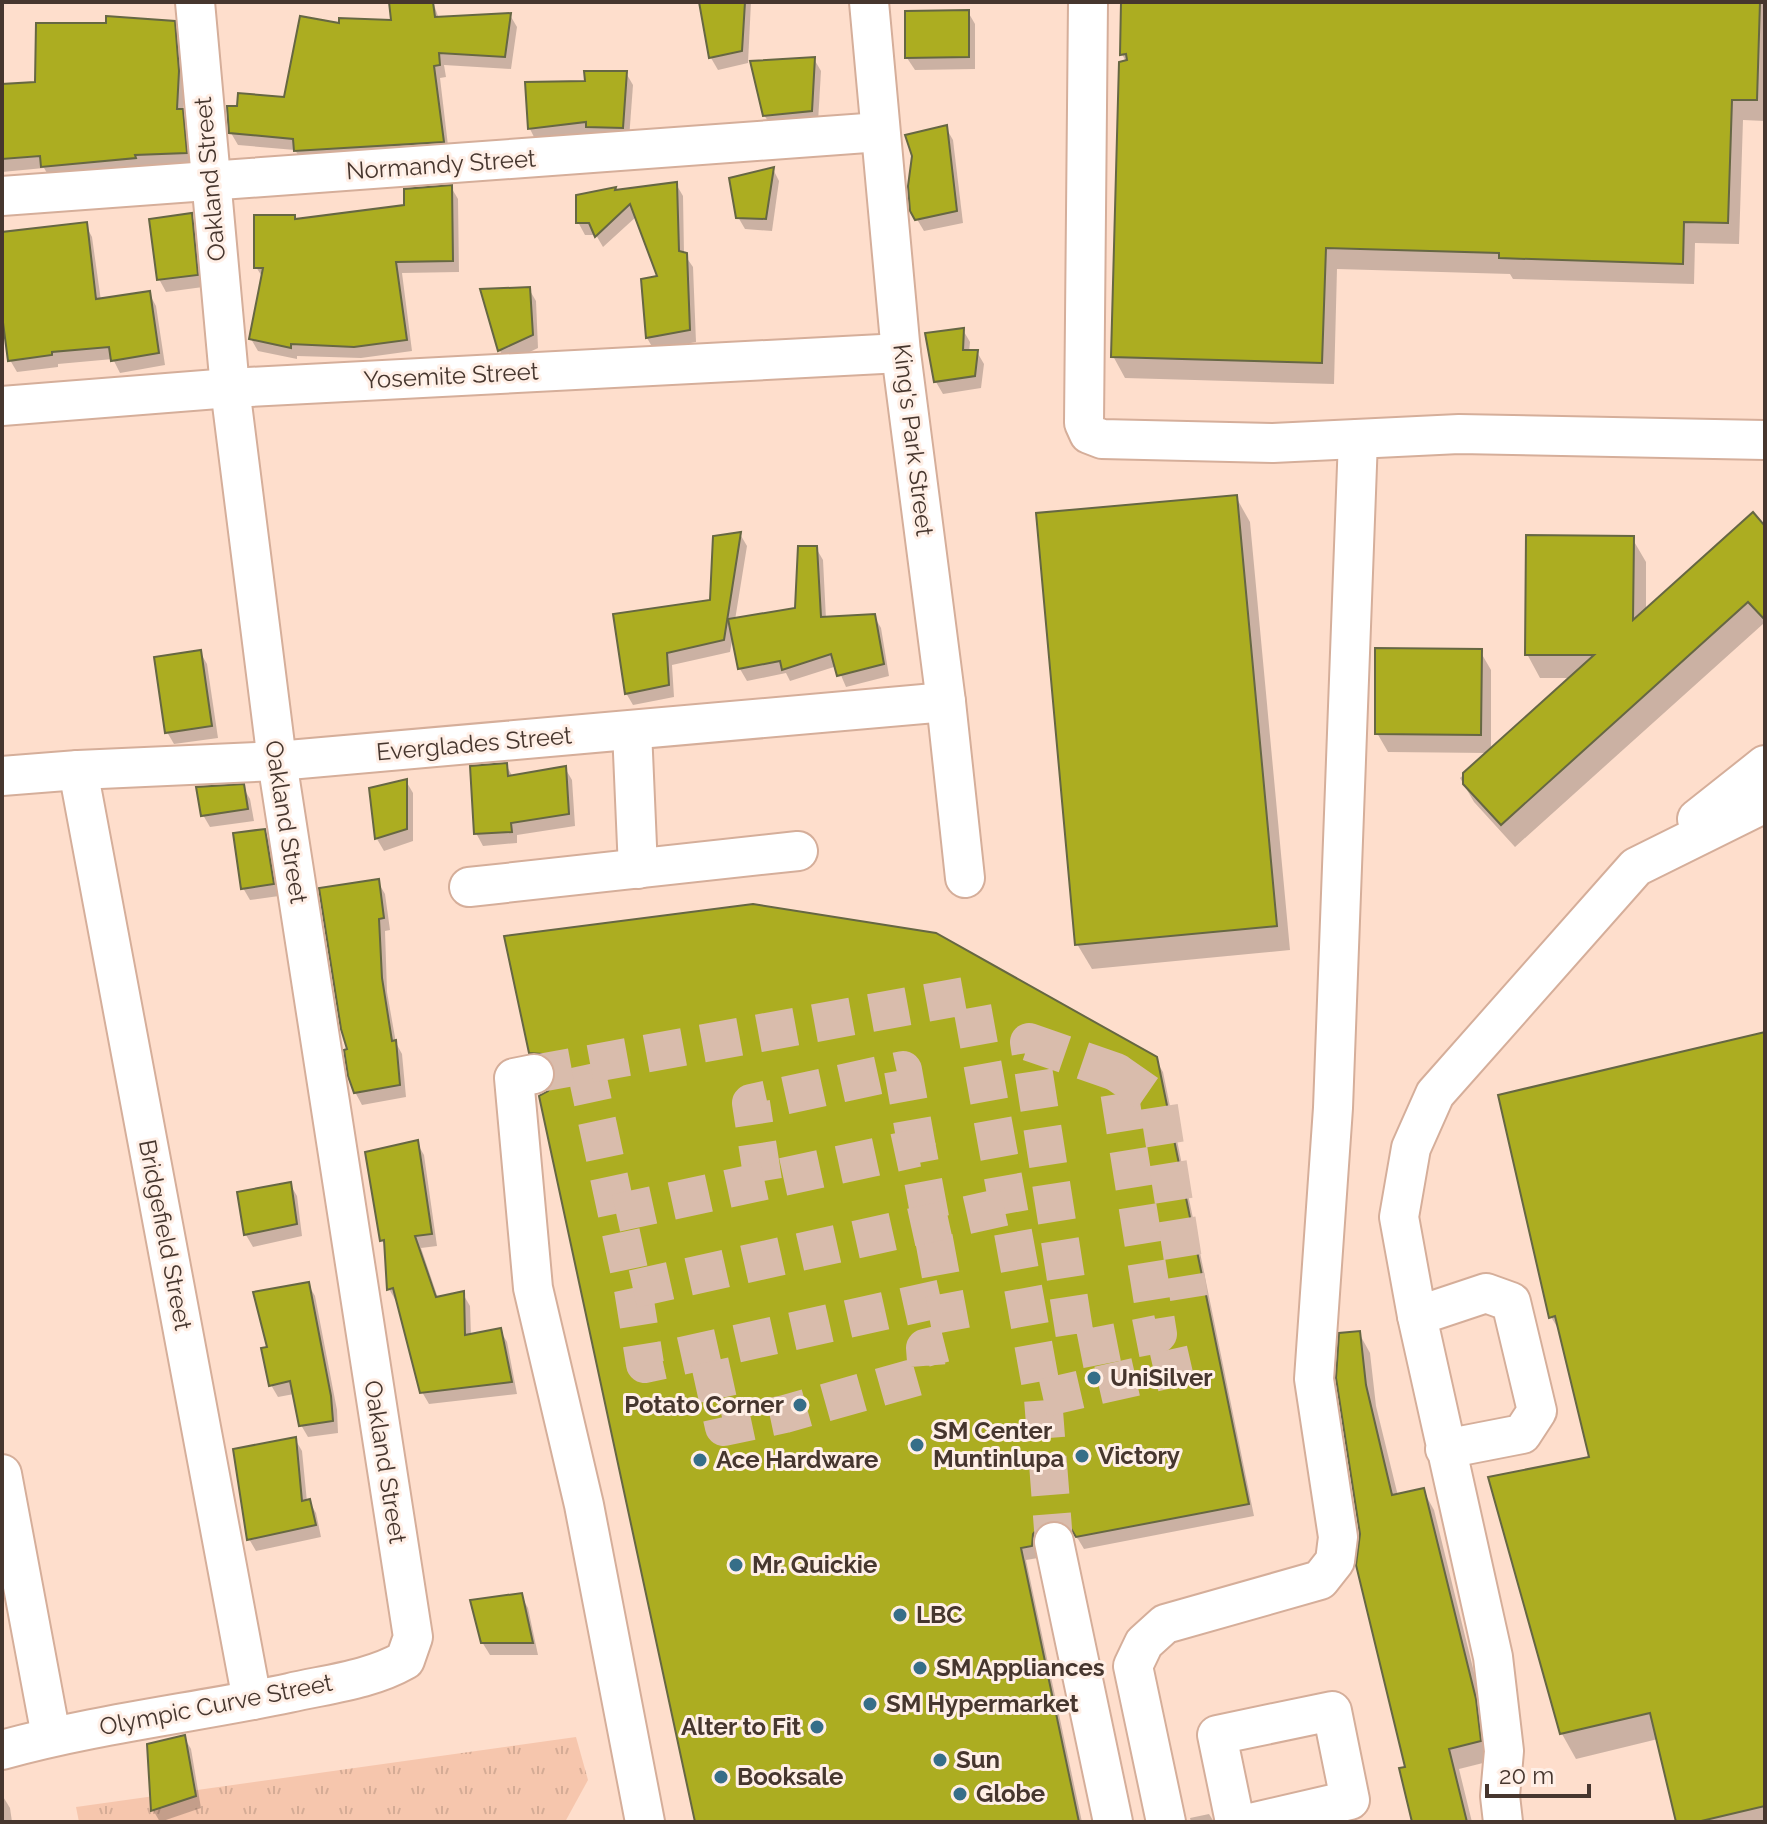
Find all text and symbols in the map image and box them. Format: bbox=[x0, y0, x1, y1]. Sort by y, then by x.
street label: Oakland Street bbox=[188, 96, 231, 262]
street label: Normandy Street bbox=[345, 143, 537, 186]
street label: King's Park Street bbox=[887, 342, 940, 538]
street label: Yosemite Street bbox=[363, 356, 539, 395]
street label: Everglades Street bbox=[375, 720, 573, 767]
street label: Oakland Street bbox=[259, 738, 314, 906]
street label: Bridgefield Street bbox=[133, 1137, 198, 1333]
place label: UniSilver bbox=[1110, 1363, 1213, 1392]
marker: UniSilver bbox=[1085, 1369, 1103, 1387]
street label: Oakland Street bbox=[358, 1378, 413, 1546]
place label: Potato Corner bbox=[624, 1390, 784, 1419]
marker: Potato Corner bbox=[791, 1396, 809, 1414]
place label: SM Center Muntinlupa bbox=[933, 1416, 1065, 1473]
marker: SM Center Muntinlupa bbox=[908, 1436, 926, 1454]
place label: Victory bbox=[1098, 1441, 1180, 1470]
place label: Ace Hardware bbox=[716, 1445, 879, 1474]
marker: Victory bbox=[1073, 1447, 1091, 1465]
marker: Ace Hardware bbox=[691, 1451, 709, 1469]
place label: Mr. Quickie bbox=[752, 1550, 877, 1579]
marker: Mr. Quickie bbox=[727, 1556, 745, 1574]
place label: LBC bbox=[916, 1600, 963, 1629]
marker: LBC bbox=[891, 1606, 909, 1624]
place label: SM Appliances bbox=[936, 1653, 1105, 1682]
marker: SM Appliances bbox=[911, 1659, 929, 1677]
street label: Olympic Curve Street bbox=[97, 1668, 335, 1741]
place label: SM Hypermarket bbox=[886, 1689, 1079, 1718]
marker: SM Hypermarket bbox=[861, 1695, 879, 1713]
place label: Alter to Fit bbox=[681, 1712, 801, 1741]
marker: Alter to Fit bbox=[808, 1718, 826, 1736]
place label: Sun bbox=[956, 1745, 1000, 1774]
scale bar bbox=[1487, 1748, 1589, 1798]
marker: Sun bbox=[931, 1751, 949, 1769]
text: 20 m bbox=[1499, 1761, 1554, 1790]
place label: Booksale bbox=[737, 1762, 843, 1791]
marker: Booksale bbox=[712, 1768, 730, 1786]
place label: Globe bbox=[976, 1779, 1045, 1808]
marker: Globe bbox=[951, 1785, 969, 1803]

